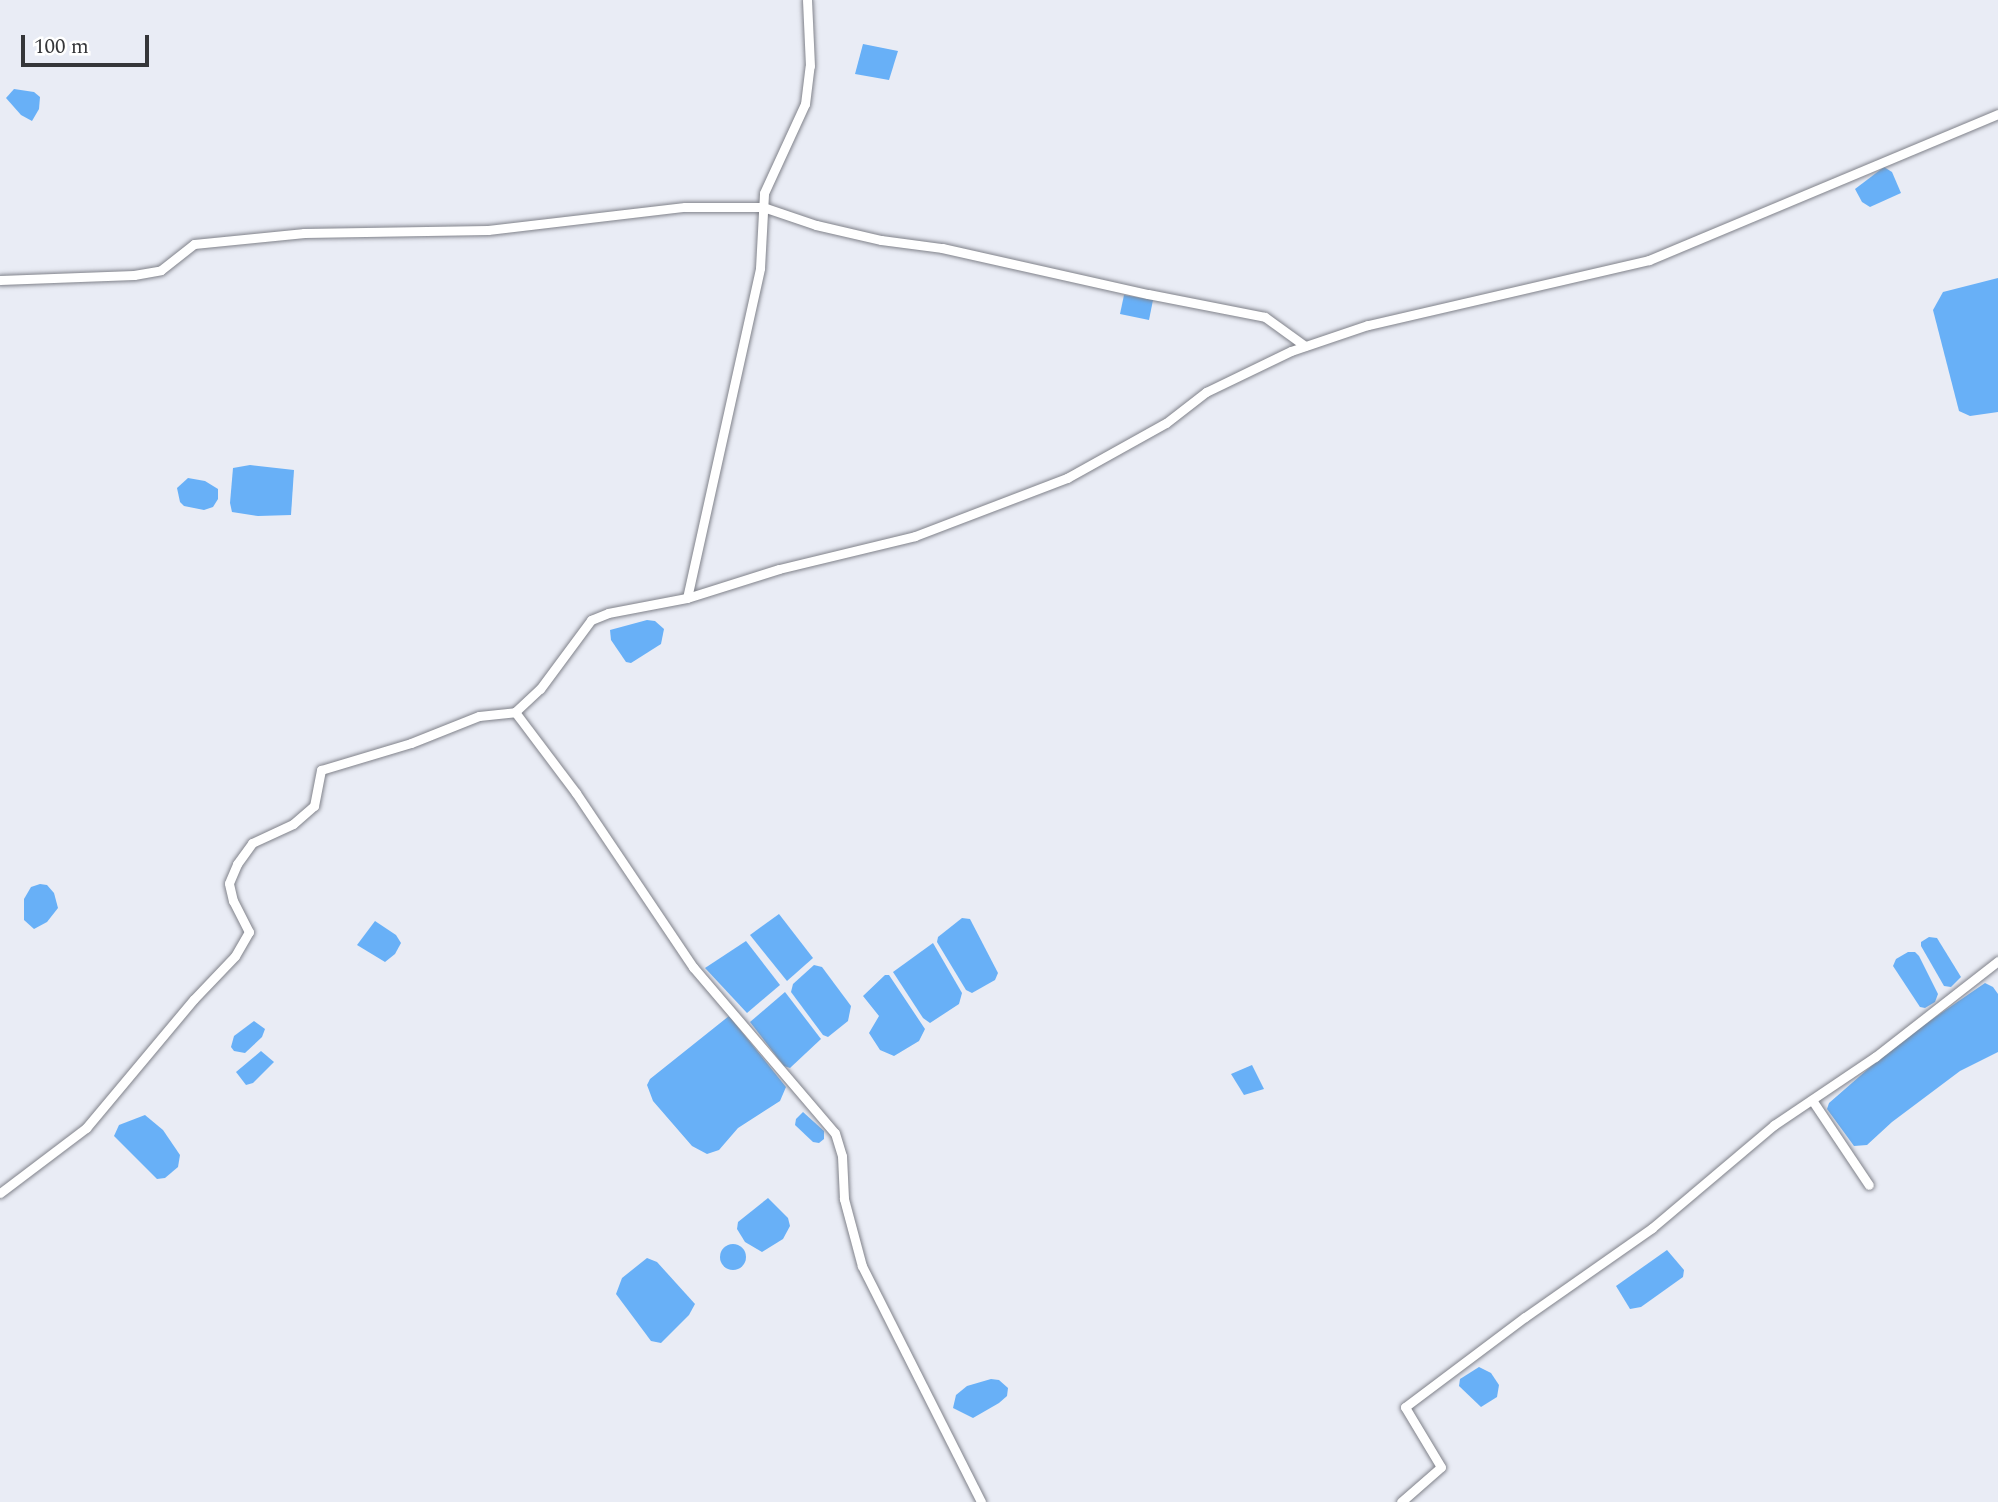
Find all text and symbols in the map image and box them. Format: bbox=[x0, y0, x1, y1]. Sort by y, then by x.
scale bar bbox=[24, 21, 152, 65]
text: 100 m bbox=[34, 31, 89, 63]

